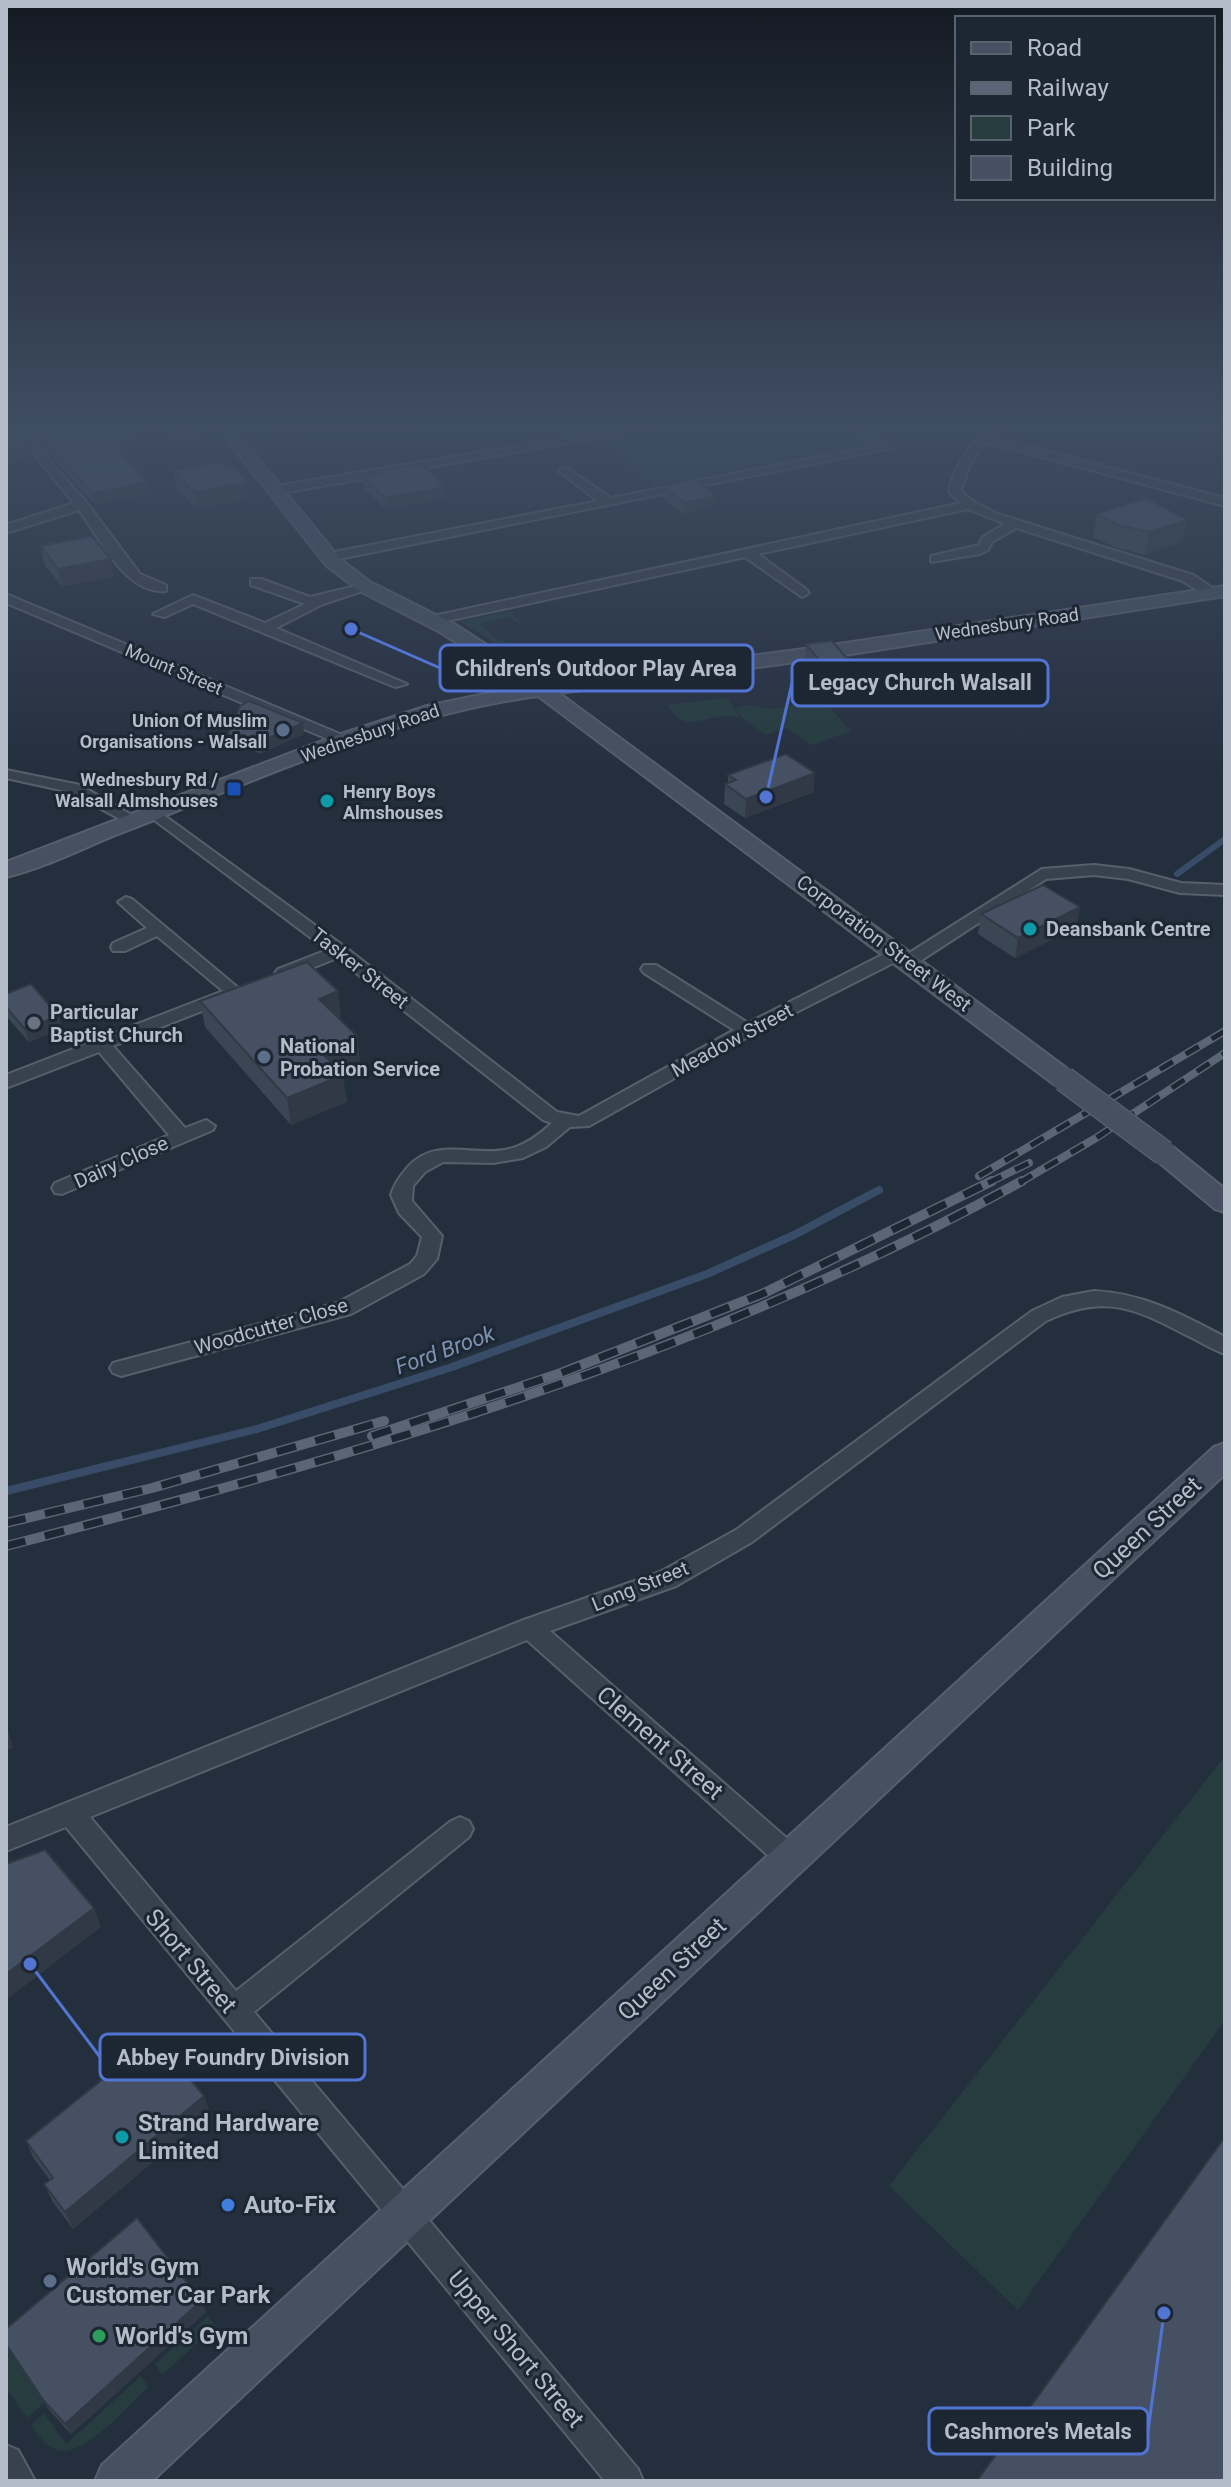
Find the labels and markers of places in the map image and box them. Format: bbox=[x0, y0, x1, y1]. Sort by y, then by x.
callout: Children's Outdoor Play Area bbox=[440, 645, 753, 691]
callout: Legacy Church Walsall bbox=[792, 660, 1048, 706]
place label: Union Of Muslim Organisations - Walsall bbox=[80, 710, 267, 752]
marker: Union Of Muslim Organisations - Walsall bbox=[274, 721, 292, 739]
place label: Wednesbury Rd / Walsall Almshouses bbox=[55, 769, 218, 811]
marker: Wednesbury Rd / Walsall Almshouses bbox=[225, 780, 243, 798]
place label: Henry Boys Almshouses bbox=[343, 781, 443, 823]
marker: Henry Boys Almshouses bbox=[318, 792, 336, 810]
place label: Deansbank Centre bbox=[1046, 917, 1211, 941]
marker: Deansbank Centre bbox=[1021, 920, 1039, 938]
place label: Particular Baptist Church bbox=[50, 1000, 183, 1047]
marker: Particular Baptist Church bbox=[25, 1014, 43, 1032]
place label: National Probation Service bbox=[280, 1034, 440, 1081]
marker: National Probation Service bbox=[255, 1048, 273, 1066]
callout: Abbey Foundry Division bbox=[100, 2034, 365, 2080]
place label: Strand Hardware Limited bbox=[138, 2109, 319, 2165]
marker: Strand Hardware Limited bbox=[113, 2128, 131, 2146]
place label: Auto-Fix bbox=[244, 2191, 337, 2219]
marker: Auto-Fix bbox=[219, 2196, 237, 2214]
place label: World's Gym Customer Car Park bbox=[66, 2253, 272, 2309]
marker: World's Gym Customer Car Park bbox=[41, 2272, 59, 2290]
place label: World's Gym bbox=[115, 2322, 248, 2350]
marker: World's Gym bbox=[90, 2327, 108, 2345]
callout: Cashmore's Metals bbox=[929, 2408, 1148, 2454]

